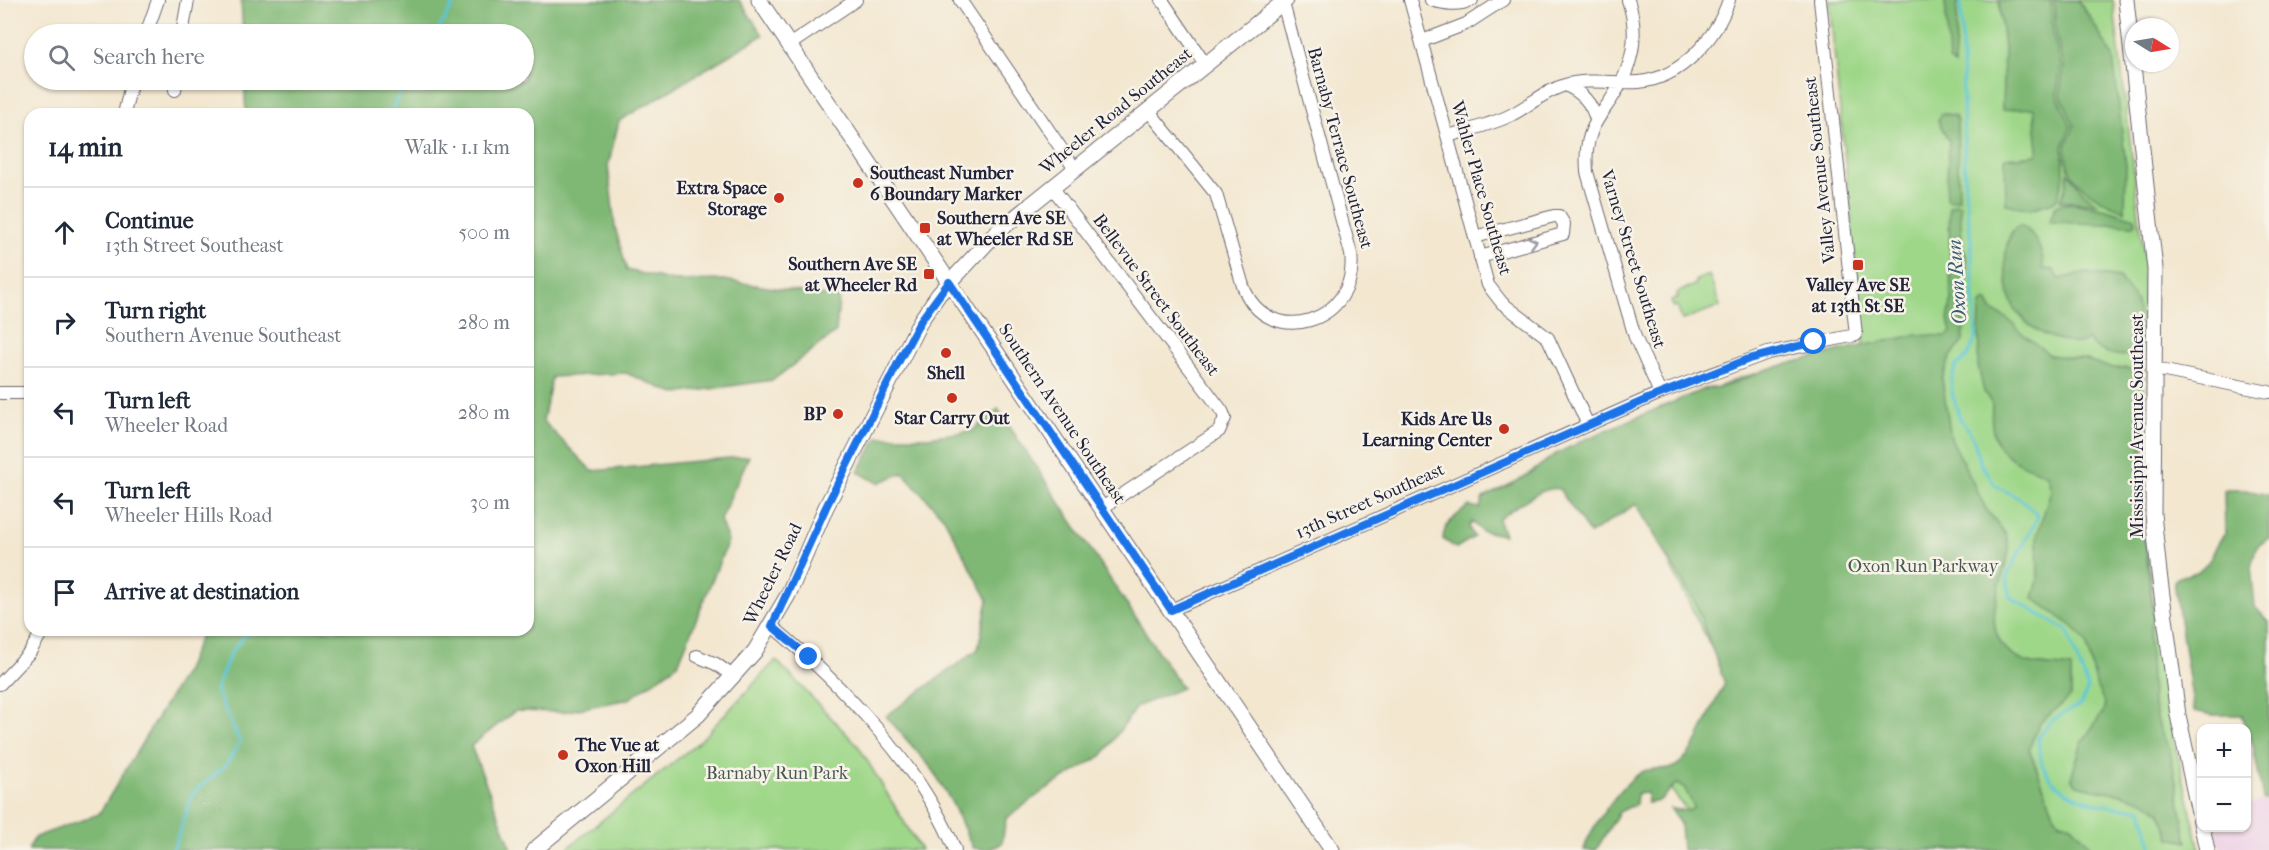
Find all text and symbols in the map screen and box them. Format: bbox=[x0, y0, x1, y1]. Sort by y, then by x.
north arrow bbox=[2125, 18, 2179, 72]
search box bbox=[24, 24, 534, 90]
icon: search bbox=[45, 41, 78, 74]
street label: Wheeler Road Southeast bbox=[1035, 43, 1197, 179]
text: Search here bbox=[93, 44, 205, 70]
street label: Barnaby Terrace Southeast bbox=[1303, 45, 1377, 252]
street label: Valley Avenue Southeast bbox=[1800, 75, 1840, 266]
street label: Wahler Place Southeast bbox=[1446, 98, 1516, 278]
text: 14 min bbox=[48, 132, 123, 163]
text: Walk · 1.1 km bbox=[405, 136, 510, 159]
place label: Southeast Number 6 Boundary Marker bbox=[870, 163, 1022, 205]
street label: Varney Street Southeast bbox=[1596, 166, 1670, 351]
marker: Southeast Number 6 Boundary Marker bbox=[851, 176, 865, 190]
place label: Extra Space Storage bbox=[676, 178, 767, 220]
marker: Extra Space Storage bbox=[772, 191, 786, 205]
text: Continue bbox=[105, 208, 194, 234]
place label: Southern Ave SE at Wheeler Rd SE bbox=[937, 208, 1073, 250]
street label: Bellevue Street Southeast bbox=[1088, 210, 1224, 381]
icon: ahead bbox=[48, 216, 81, 249]
text: 500 m bbox=[458, 221, 510, 244]
marker: Southern Ave SE at Wheeler Rd SE bbox=[918, 221, 932, 235]
text: 13th Street Southeast bbox=[105, 234, 284, 257]
one-way arrow bbox=[1528, 237, 1538, 249]
water label: Oxon Run bbox=[1943, 238, 1971, 326]
place label: Southern Ave SE at Wheeler Rd bbox=[788, 254, 918, 296]
marker: Valley Ave SE at 13th St SE bbox=[1851, 258, 1865, 272]
marker: Southern Ave SE at Wheeler Rd bbox=[922, 267, 936, 281]
place label: Valley Ave SE at 13th St SE bbox=[1805, 275, 1910, 317]
text: Turn right bbox=[105, 298, 206, 324]
icon: right bbox=[48, 306, 81, 339]
text: 280 m bbox=[458, 311, 510, 334]
street label: Mississippi Avenue Southeast bbox=[2127, 313, 2148, 538]
street label: Southern Avenue Southeast bbox=[994, 320, 1131, 509]
text: Southern Avenue Southeast bbox=[105, 324, 341, 347]
route start bbox=[1800, 328, 1826, 354]
marker: Shell bbox=[939, 346, 953, 360]
place label: Shell bbox=[927, 363, 966, 384]
text: Turn left bbox=[105, 388, 191, 414]
marker: Star Carry Out bbox=[945, 391, 959, 405]
icon: left bbox=[48, 396, 81, 429]
text: 280 m bbox=[458, 401, 510, 424]
place label: BP bbox=[804, 404, 826, 425]
marker: BP bbox=[831, 407, 845, 421]
place label: Star Carry Out bbox=[894, 408, 1010, 429]
place label: Kids Are Us Learning Center bbox=[1362, 409, 1492, 451]
text: Wheeler Road bbox=[105, 414, 228, 437]
marker: Kids Are Us Learning Center bbox=[1497, 422, 1511, 436]
street label: 13th Street Southeast bbox=[1292, 458, 1448, 543]
text: Turn left bbox=[105, 478, 191, 504]
icon: left bbox=[48, 486, 81, 519]
text: 30 m bbox=[470, 491, 510, 514]
text: Wheeler Hills Road bbox=[105, 504, 273, 527]
street label: Wheeler Road bbox=[739, 519, 807, 629]
park label: Oxon Run Parkway bbox=[1848, 556, 2000, 577]
icon: arrive bbox=[48, 576, 81, 609]
text: Arrive at destination bbox=[105, 579, 299, 605]
route end bbox=[795, 643, 821, 669]
map controls bbox=[2197, 724, 2251, 832]
button: + bbox=[2197, 724, 2251, 778]
place label: The Vue at Oxon Hill bbox=[574, 735, 660, 777]
marker: The Vue at Oxon Hill bbox=[556, 748, 570, 762]
park label: Barnaby Run Park bbox=[706, 763, 849, 784]
button: − bbox=[2197, 778, 2251, 832]

